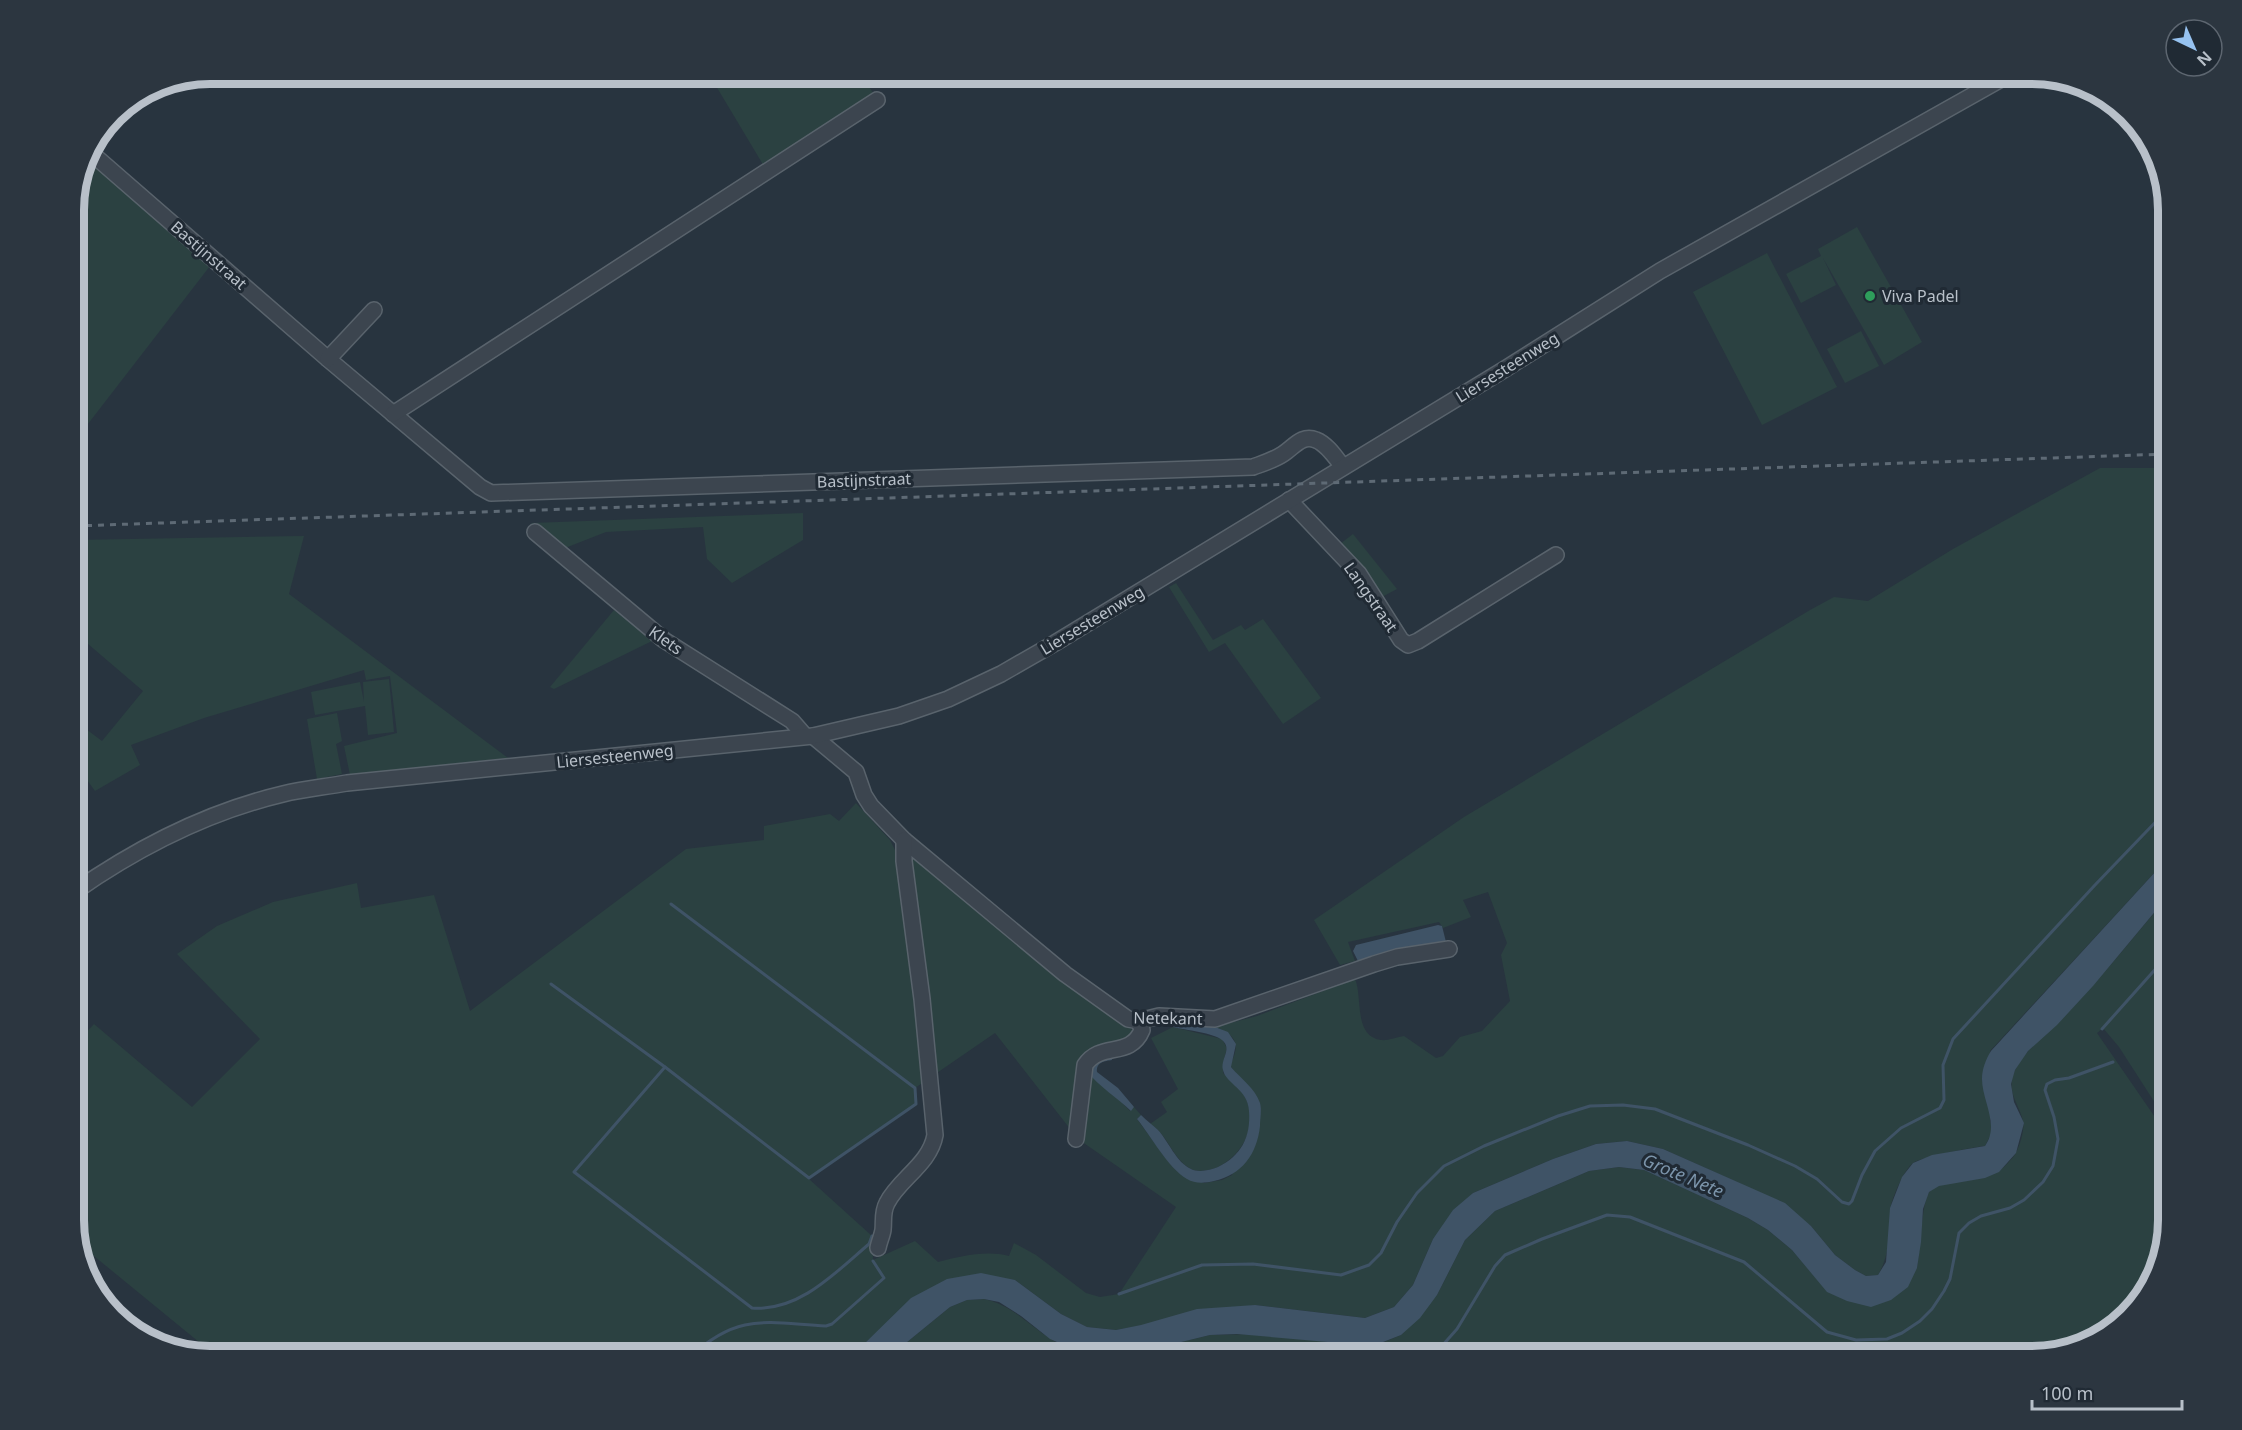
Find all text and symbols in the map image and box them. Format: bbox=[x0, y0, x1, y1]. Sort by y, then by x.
north arrow bbox=[2164, 18, 2224, 78]
text: N bbox=[2192, 46, 2217, 71]
street label: Bastijnstraat bbox=[166, 216, 252, 294]
place label: Viva Padel bbox=[1882, 285, 1959, 307]
marker: Viva Padel bbox=[1863, 289, 1877, 303]
street label: Liersesteenweg bbox=[1451, 326, 1563, 408]
street label: Bastijnstraat bbox=[816, 467, 912, 493]
street label: Langstraat bbox=[1339, 558, 1403, 636]
street label: Liersesteenweg bbox=[1036, 580, 1148, 660]
street label: Klets bbox=[645, 621, 687, 659]
street label: Liersesteenweg bbox=[555, 739, 675, 773]
street label: Netekant bbox=[1133, 1006, 1203, 1030]
water label: Grote Nete bbox=[1639, 1147, 1727, 1203]
scale bar bbox=[2032, 1373, 2182, 1411]
text: 100 m bbox=[2041, 1381, 2093, 1405]

